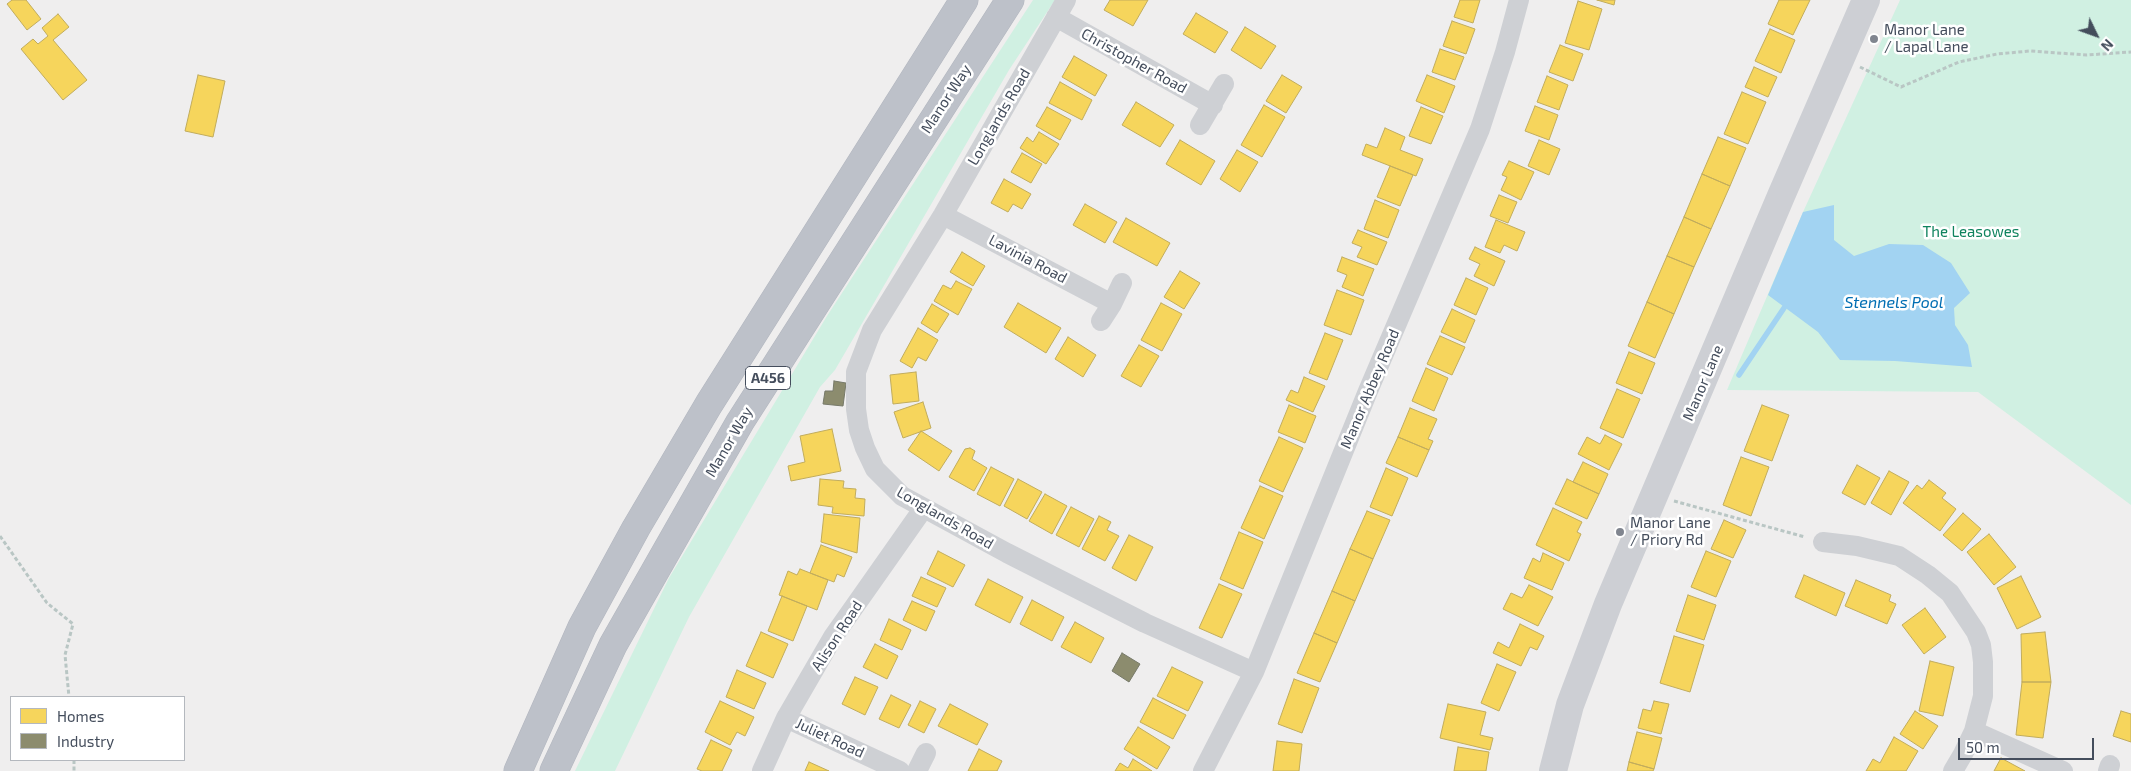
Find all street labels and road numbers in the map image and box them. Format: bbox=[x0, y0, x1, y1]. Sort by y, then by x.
street label: Christopher Road bbox=[1078, 24, 1190, 98]
street label: Manor Way bbox=[917, 61, 975, 137]
street label: Longlands Road bbox=[964, 65, 1034, 169]
street label: Lavinia Road bbox=[986, 231, 1070, 287]
street label: Manor Abbey Road bbox=[1337, 326, 1403, 452]
street label: Manor Lane bbox=[1679, 342, 1727, 424]
road number: A456 bbox=[746, 366, 790, 389]
street label: Manor Way bbox=[702, 404, 756, 480]
street label: Longlands Road bbox=[893, 483, 997, 553]
street label: Alison Road bbox=[808, 597, 866, 675]
street label: Juliet Road bbox=[793, 714, 867, 762]

